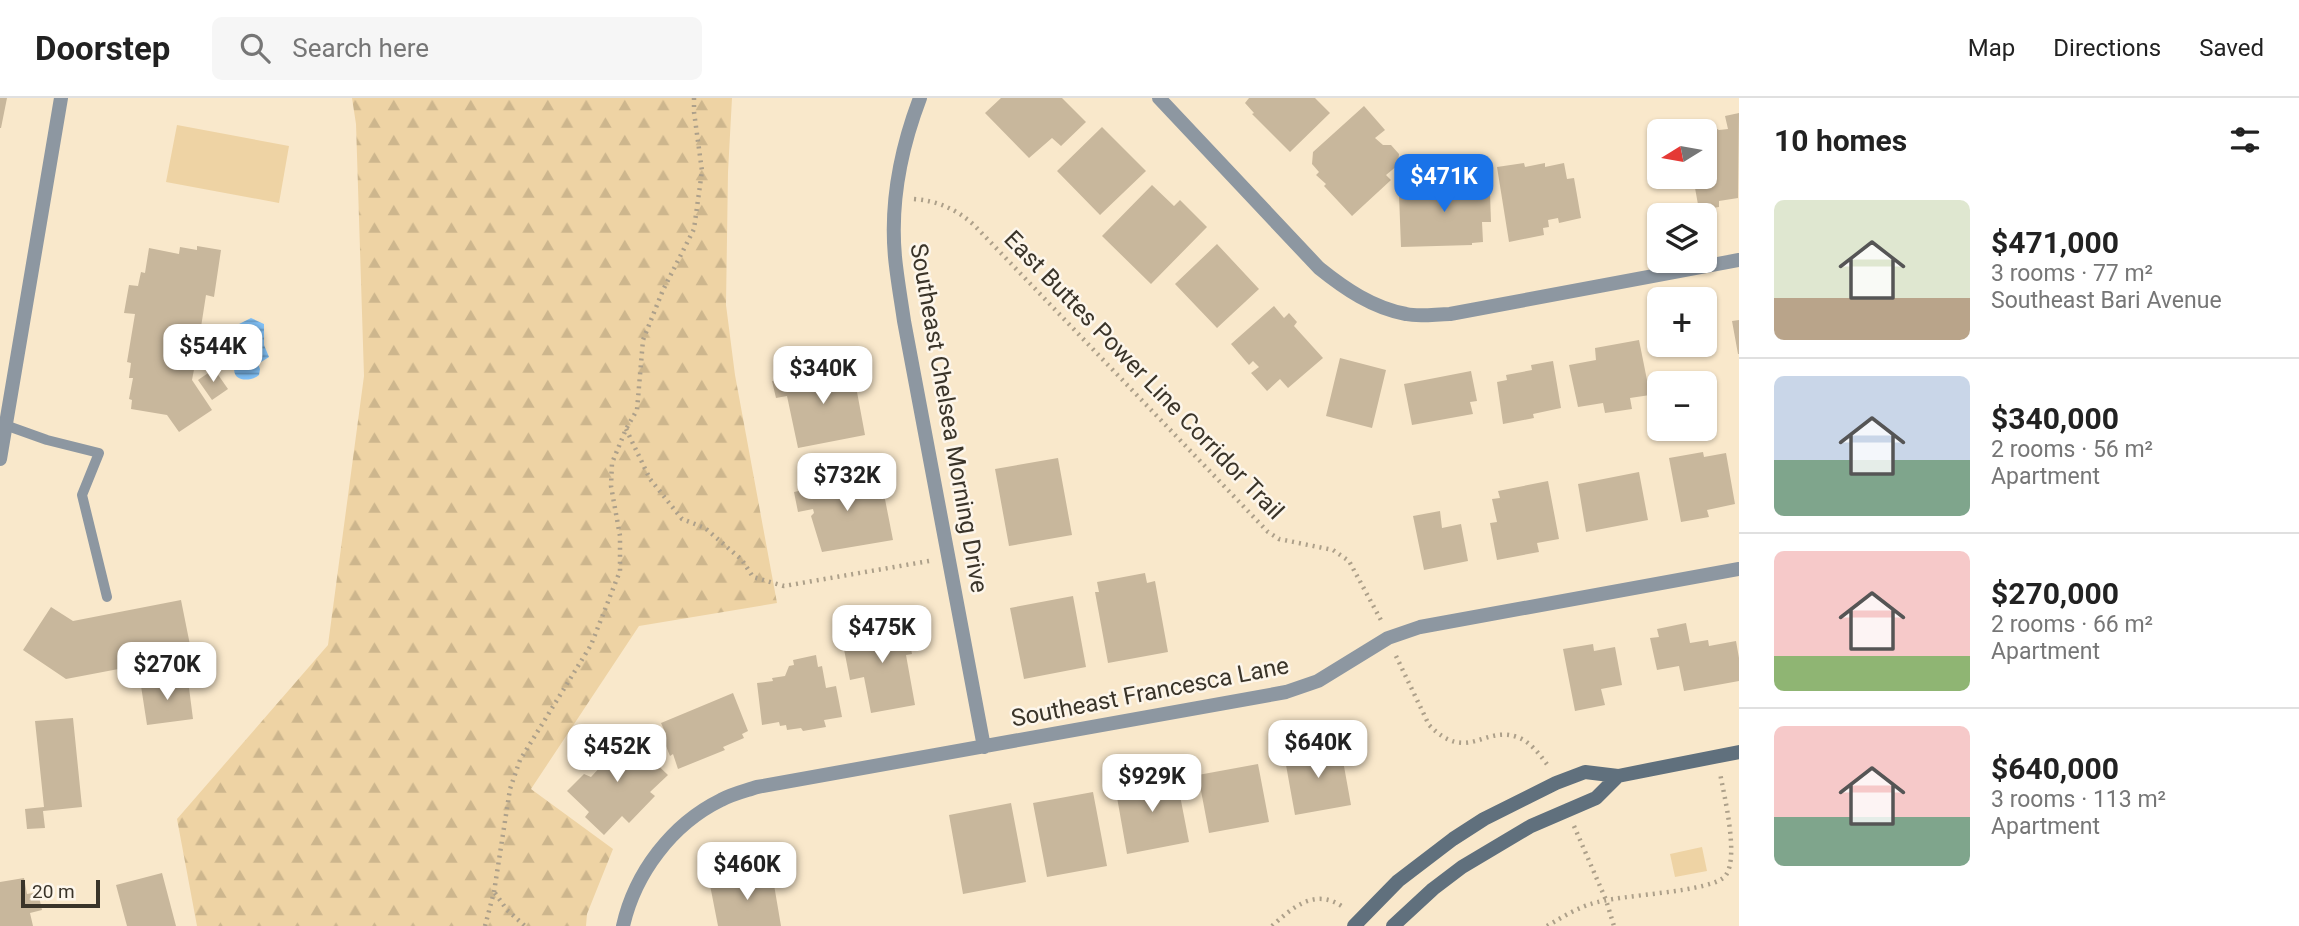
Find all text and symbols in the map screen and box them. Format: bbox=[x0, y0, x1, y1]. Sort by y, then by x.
search box bbox=[212, 17, 702, 80]
text: Doorstep bbox=[35, 29, 170, 68]
icon: search bbox=[236, 29, 274, 67]
text: Search here bbox=[292, 33, 429, 63]
text: Map bbox=[1968, 34, 2015, 62]
text: Directions bbox=[2053, 34, 2161, 62]
text: Saved bbox=[2199, 34, 2264, 62]
north arrow bbox=[1647, 119, 1717, 189]
map controls bbox=[1647, 119, 1717, 441]
icon: filters bbox=[2226, 121, 2264, 159]
text: 10 homes bbox=[1774, 123, 1907, 158]
pin: $471K bbox=[1395, 155, 1493, 214]
text: $471K bbox=[1410, 163, 1478, 190]
button: layers bbox=[1647, 203, 1717, 273]
street label: East Buttes Power Line Corridor Trail bbox=[998, 225, 1290, 525]
text: $471,000 bbox=[1991, 225, 2119, 260]
icon: home bbox=[1830, 228, 1914, 312]
street label: Southeast Chelsea Morning Drive bbox=[904, 241, 994, 595]
text: 3 rooms · 77 m² bbox=[1991, 260, 2153, 287]
button: + bbox=[1647, 287, 1717, 357]
text: Southeast Bari Avenue bbox=[1991, 287, 2222, 314]
pin: $544K bbox=[164, 324, 262, 384]
text: $544K bbox=[179, 333, 247, 360]
pin: $340K bbox=[774, 346, 872, 406]
text: $340K bbox=[789, 355, 857, 382]
button: − bbox=[1647, 371, 1717, 441]
text: $340,000 bbox=[1991, 401, 2119, 436]
icon: home bbox=[1830, 404, 1914, 488]
text: 2 rooms · 56 m² bbox=[1991, 436, 2153, 463]
pin: $732K bbox=[798, 454, 896, 513]
text: $732K bbox=[813, 462, 881, 489]
text: Apartment bbox=[1991, 463, 2100, 490]
text: $270,000 bbox=[1991, 576, 2119, 611]
icon: home bbox=[1830, 579, 1914, 663]
pin: $475K bbox=[833, 606, 931, 665]
text: 2 rooms · 66 m² bbox=[1991, 611, 2153, 638]
text: $475K bbox=[848, 614, 916, 641]
text: Apartment bbox=[1991, 638, 2100, 665]
pin: $270K bbox=[118, 642, 216, 702]
text: $270K bbox=[133, 651, 201, 678]
street label: Southeast Francesca Lane bbox=[1009, 651, 1291, 733]
pin: $640K bbox=[1269, 720, 1367, 780]
pin: $452K bbox=[568, 724, 666, 784]
text: $640K bbox=[1284, 729, 1352, 756]
text: $452K bbox=[583, 733, 651, 760]
text: $640,000 bbox=[1991, 751, 2119, 786]
pin: $929K bbox=[1103, 754, 1201, 814]
icon: home bbox=[1830, 754, 1914, 838]
text: $929K bbox=[1118, 763, 1186, 790]
text: 3 rooms · 113 m² bbox=[1991, 786, 2166, 813]
text: Apartment bbox=[1991, 813, 2100, 840]
pin: $460K bbox=[698, 842, 796, 902]
text: $460K bbox=[713, 851, 781, 878]
scale bar bbox=[21, 877, 100, 909]
text: 20 m bbox=[32, 880, 75, 903]

